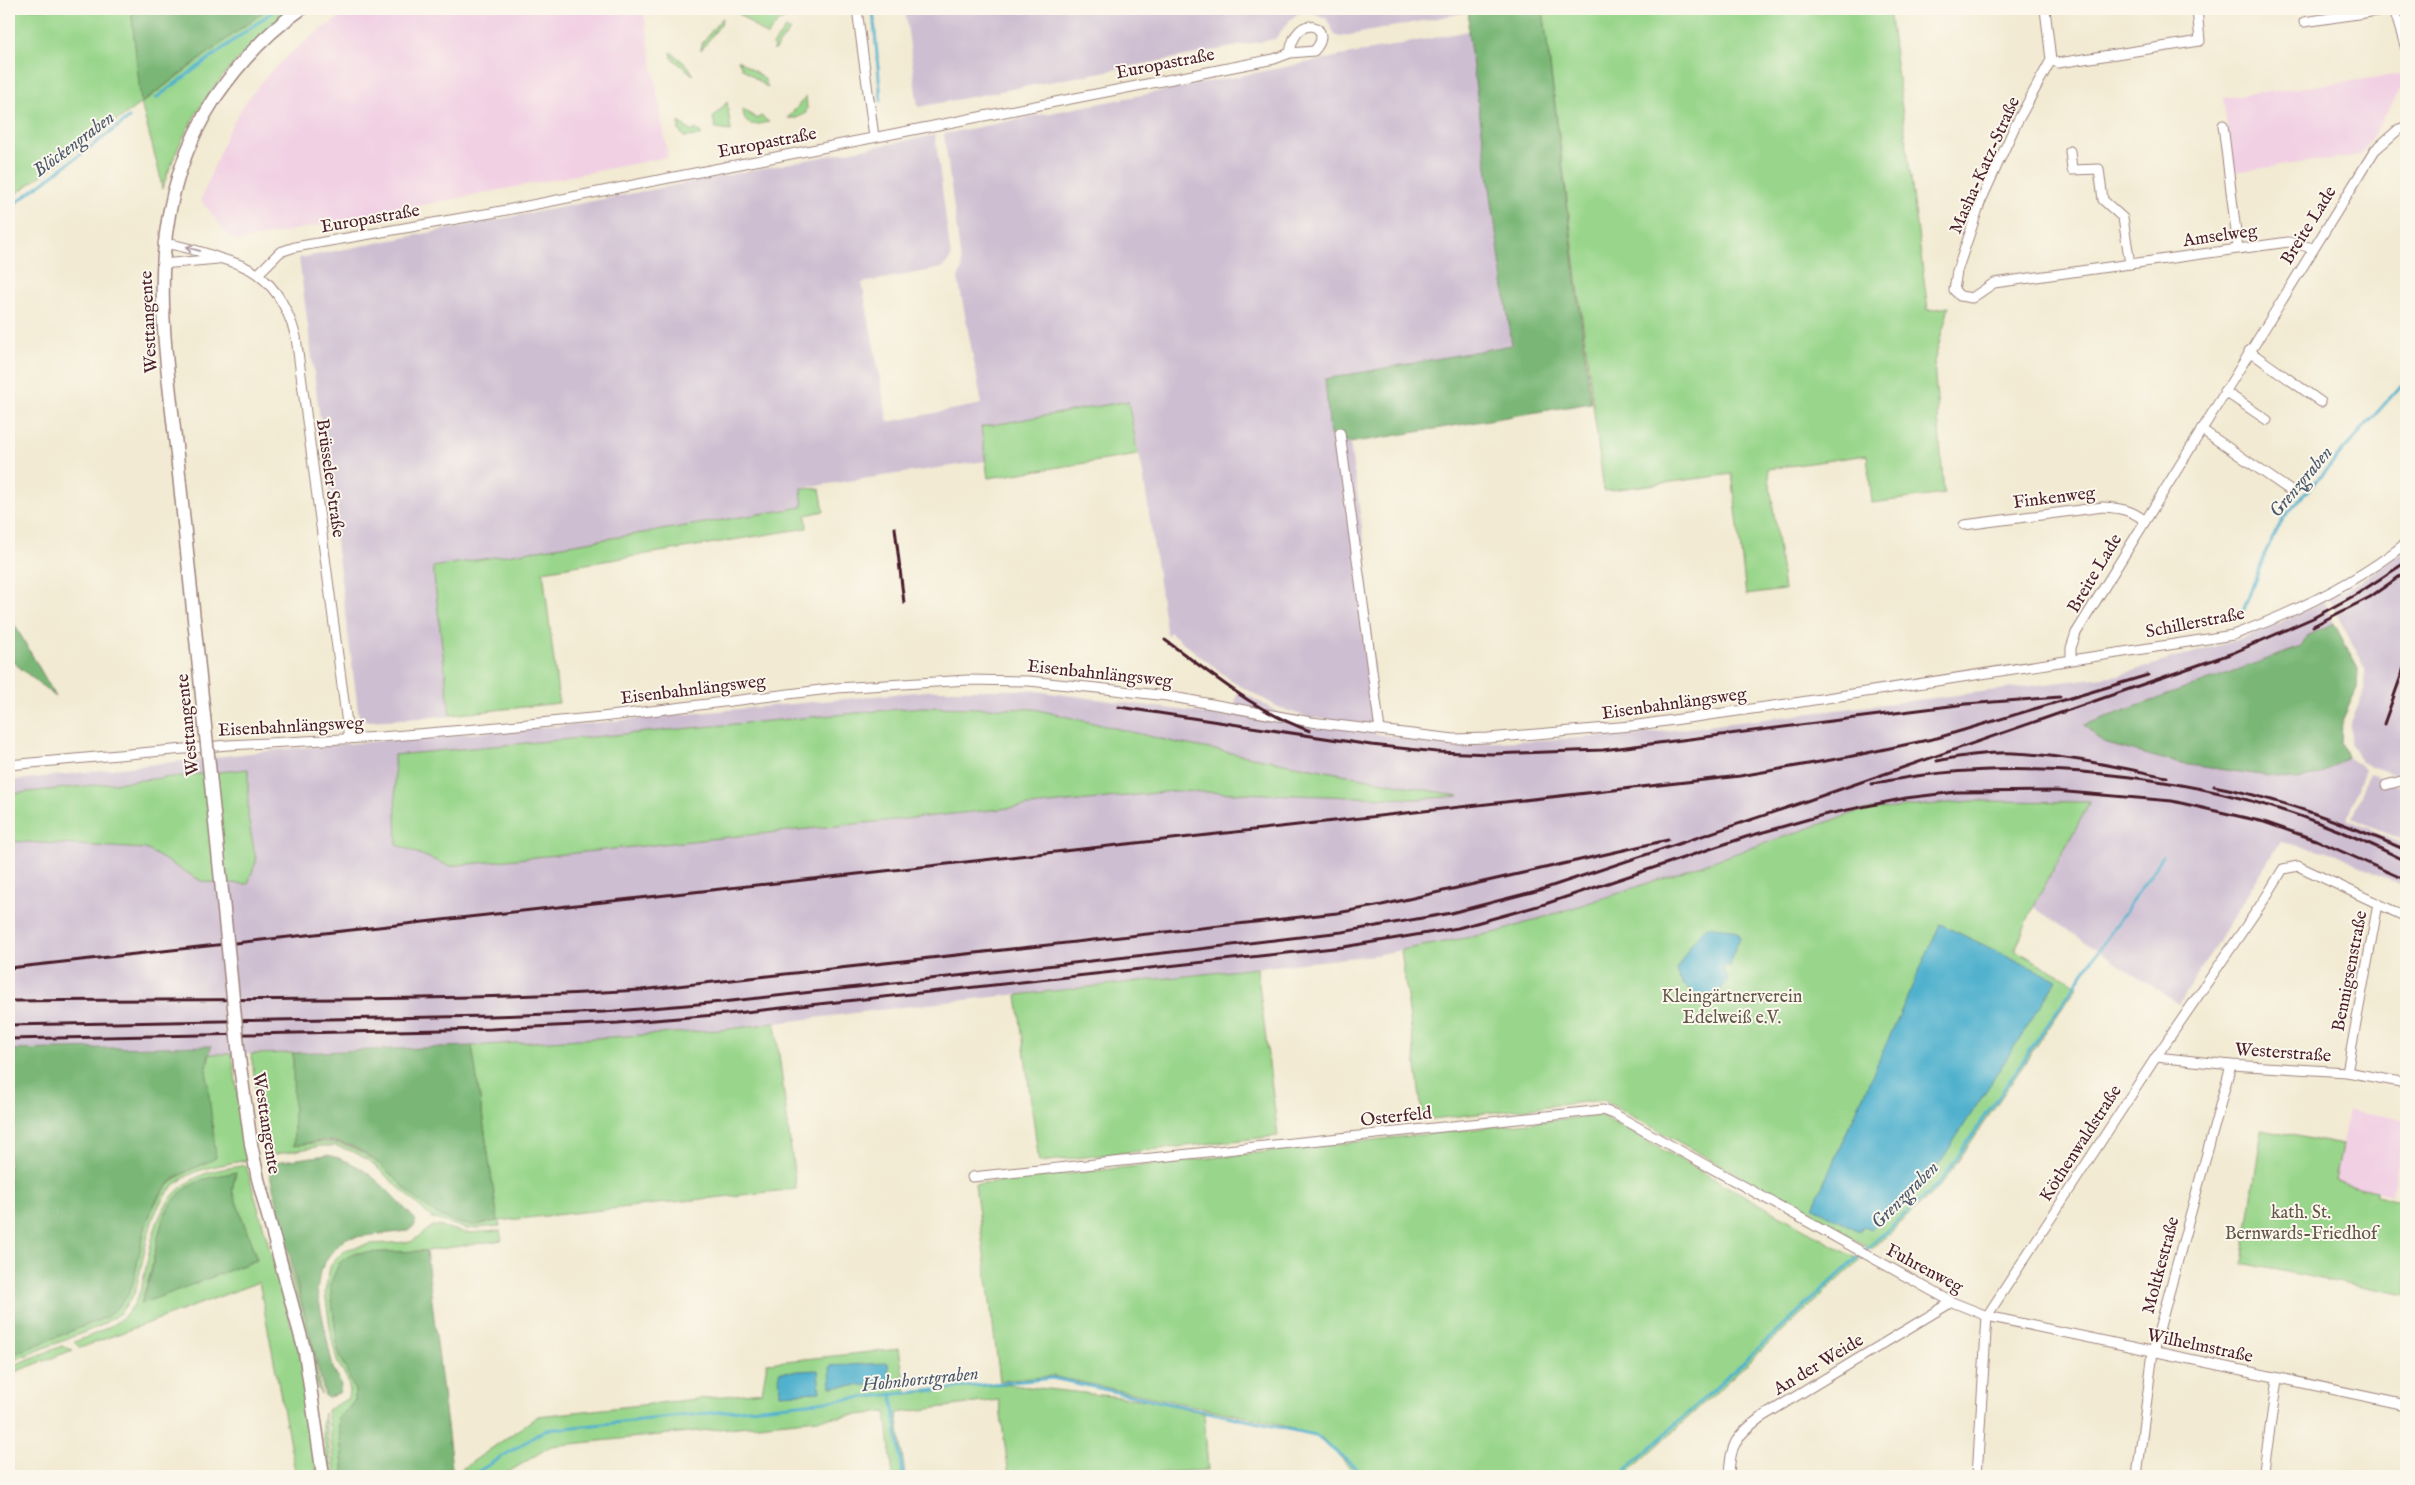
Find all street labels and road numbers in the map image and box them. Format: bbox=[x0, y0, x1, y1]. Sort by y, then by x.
street label: Europastraße bbox=[1114, 44, 1217, 85]
street label: Masha-Katz-Straße bbox=[1945, 93, 2026, 238]
street label: Europastraße bbox=[716, 123, 819, 164]
street label: Breite Lade bbox=[2276, 182, 2342, 269]
street label: Europastraße bbox=[319, 199, 422, 239]
street label: Amselweg bbox=[2180, 220, 2259, 253]
street label: Westtangente bbox=[135, 270, 164, 374]
street label: Brüsseler Straße bbox=[310, 417, 349, 539]
street label: Finkenweg bbox=[2012, 482, 2097, 515]
street label: Breite Lade bbox=[2063, 530, 2128, 618]
street label: Schillerstraße bbox=[2144, 603, 2247, 644]
street label: Eisenbahnlängsweg bbox=[1026, 655, 1174, 694]
street label: Eisenbahnlängsweg bbox=[619, 670, 767, 711]
street label: Westtangente bbox=[172, 673, 205, 777]
street label: Eisenbahnlängsweg bbox=[1600, 683, 1748, 726]
street label: Eisenbahnlängsweg bbox=[217, 712, 365, 743]
street label: Bennigsenstraße bbox=[2327, 909, 2373, 1034]
street label: Westerstraße bbox=[2234, 1039, 2332, 1068]
street label: Westtangente bbox=[246, 1071, 285, 1176]
street label: Köthenwaldstraße bbox=[2035, 1081, 2128, 1206]
street label: Osterfeld bbox=[1359, 1102, 1433, 1133]
street label: Moltkestraße bbox=[2137, 1214, 2185, 1317]
street label: Fuhrenweg bbox=[1882, 1239, 1967, 1299]
street label: Wilhelmstraße bbox=[2144, 1324, 2255, 1369]
street label: An der Weide bbox=[1769, 1329, 1868, 1402]

